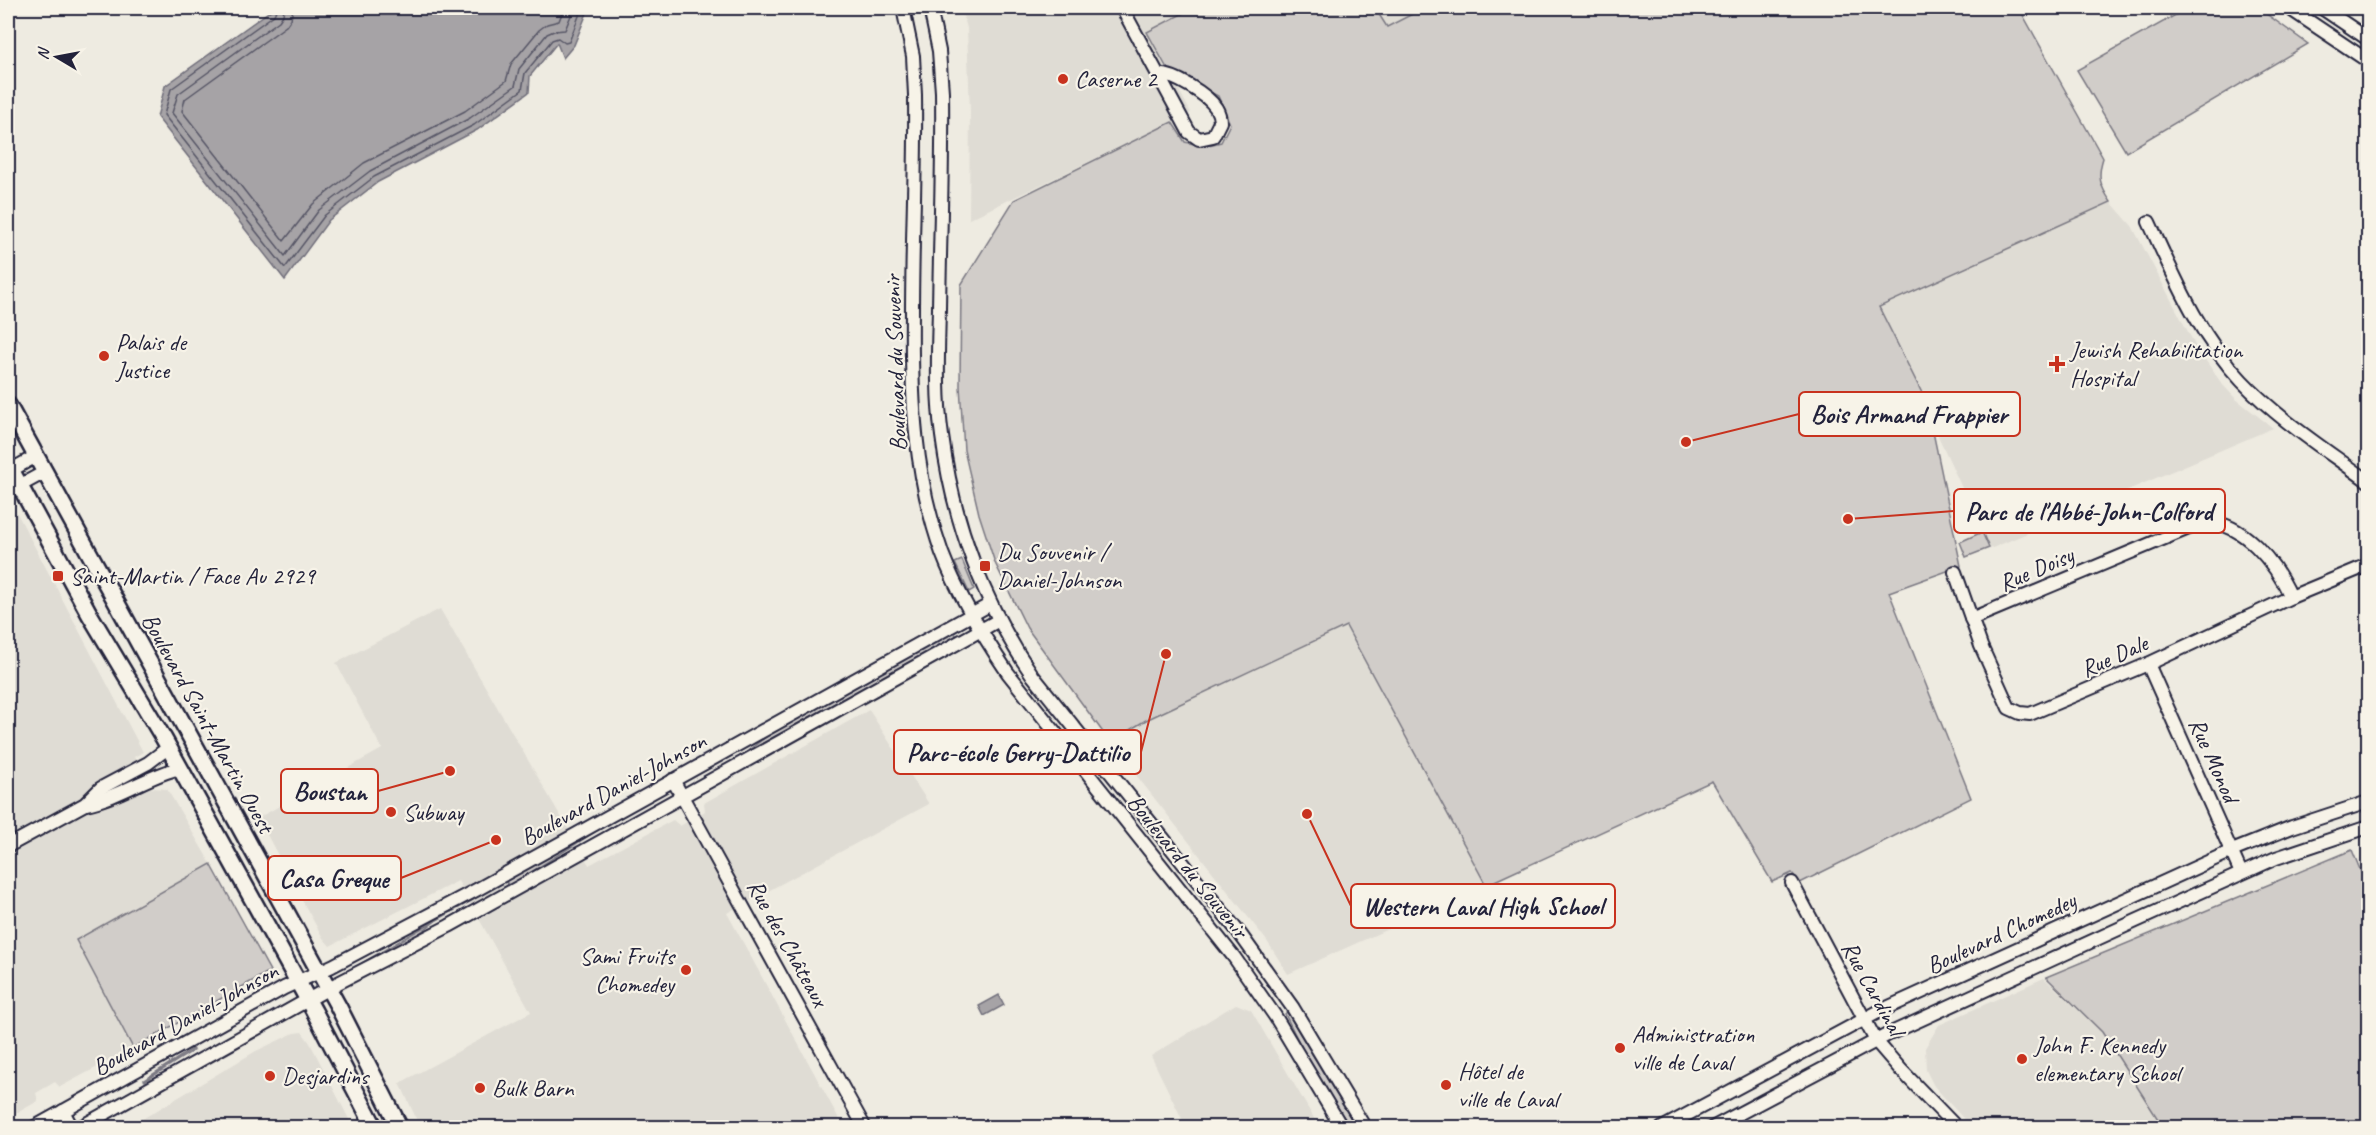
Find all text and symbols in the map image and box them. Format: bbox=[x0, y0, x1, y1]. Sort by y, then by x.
north arrow bbox=[27, 27, 87, 87]
text: N bbox=[33, 45, 54, 61]
place label: Caserne 2 bbox=[1075, 64, 1159, 94]
marker: Caserne 2 bbox=[1056, 72, 1070, 86]
street label: Boulevard du Souvenir bbox=[877, 272, 913, 452]
place label: Palais de Justice bbox=[115, 327, 188, 385]
place label: Jewish Rehabilitation Hospital bbox=[2069, 335, 2244, 393]
marker: Palais de Justice bbox=[97, 349, 111, 363]
marker: Jewish Rehabilitation Hospital bbox=[2048, 355, 2066, 373]
callout: Bois Armand Frappier bbox=[1799, 392, 2020, 436]
text: Bois Armand Frappier bbox=[1811, 398, 2010, 431]
callout: Parc de l'Abbé-John-Colford bbox=[1954, 489, 2225, 533]
text: Parc de l'Abbé-John-Colford bbox=[1965, 495, 2217, 528]
place label: Du Souvenir / Daniel-Johnson bbox=[997, 537, 1122, 595]
street label: Rue Doisy bbox=[1994, 539, 2079, 598]
marker: Du Souvenir / Daniel-Johnson bbox=[978, 559, 992, 573]
place label: Saint-Martin / Face Au 2929 bbox=[70, 561, 317, 591]
marker: Saint-Martin / Face Au 2929 bbox=[51, 569, 65, 583]
street label: Boulevard Saint-Martin Ouest bbox=[135, 608, 282, 840]
street label: Rue Dale bbox=[2076, 627, 2154, 684]
street label: Rue Monod bbox=[2182, 713, 2247, 810]
street label: Boulevard Daniel-Johnson bbox=[515, 725, 712, 852]
callout: Parc-école Gerry-Dattilio bbox=[894, 730, 1141, 774]
text: Parc-école Gerry-Dattilio bbox=[907, 736, 1131, 769]
callout: Boustan bbox=[281, 769, 378, 813]
text: Boustan bbox=[293, 775, 369, 808]
street label: Boulevard du Souvenir bbox=[1121, 788, 1257, 946]
place label: Subway bbox=[403, 797, 465, 827]
marker: Subway bbox=[384, 805, 398, 819]
callout: Casa Greque bbox=[268, 856, 401, 900]
text: Casa Greque bbox=[279, 862, 391, 895]
street label: Rue des Châteaux bbox=[741, 874, 836, 1014]
callout: Western Laval High School bbox=[1351, 884, 1615, 928]
street label: Boulevard Chomedey bbox=[1922, 885, 2082, 981]
text: Western Laval High School bbox=[1363, 890, 1607, 923]
street label: Rue Cardinal bbox=[1835, 936, 1913, 1044]
place label: Sami Fruits Chomedey bbox=[580, 941, 677, 999]
street label: Boulevard Daniel-Johnson bbox=[87, 955, 284, 1082]
marker: Sami Fruits Chomedey bbox=[679, 963, 693, 977]
place label: Administration ville de Laval bbox=[1632, 1019, 1755, 1077]
place label: John F. Kennedy elementary School bbox=[2033, 1030, 2184, 1088]
marker: Administration ville de Laval bbox=[1613, 1041, 1627, 1055]
marker: John F. Kennedy elementary School bbox=[2015, 1052, 2029, 1066]
place label: Hôtel de ville de Laval bbox=[1458, 1056, 1562, 1114]
place label: Desjardins bbox=[282, 1061, 370, 1091]
marker: Desjardins bbox=[263, 1069, 277, 1083]
place label: Bulk Barn bbox=[492, 1073, 575, 1103]
marker: Hôtel de ville de Laval bbox=[1439, 1078, 1453, 1092]
marker: Bulk Barn bbox=[473, 1081, 487, 1095]

